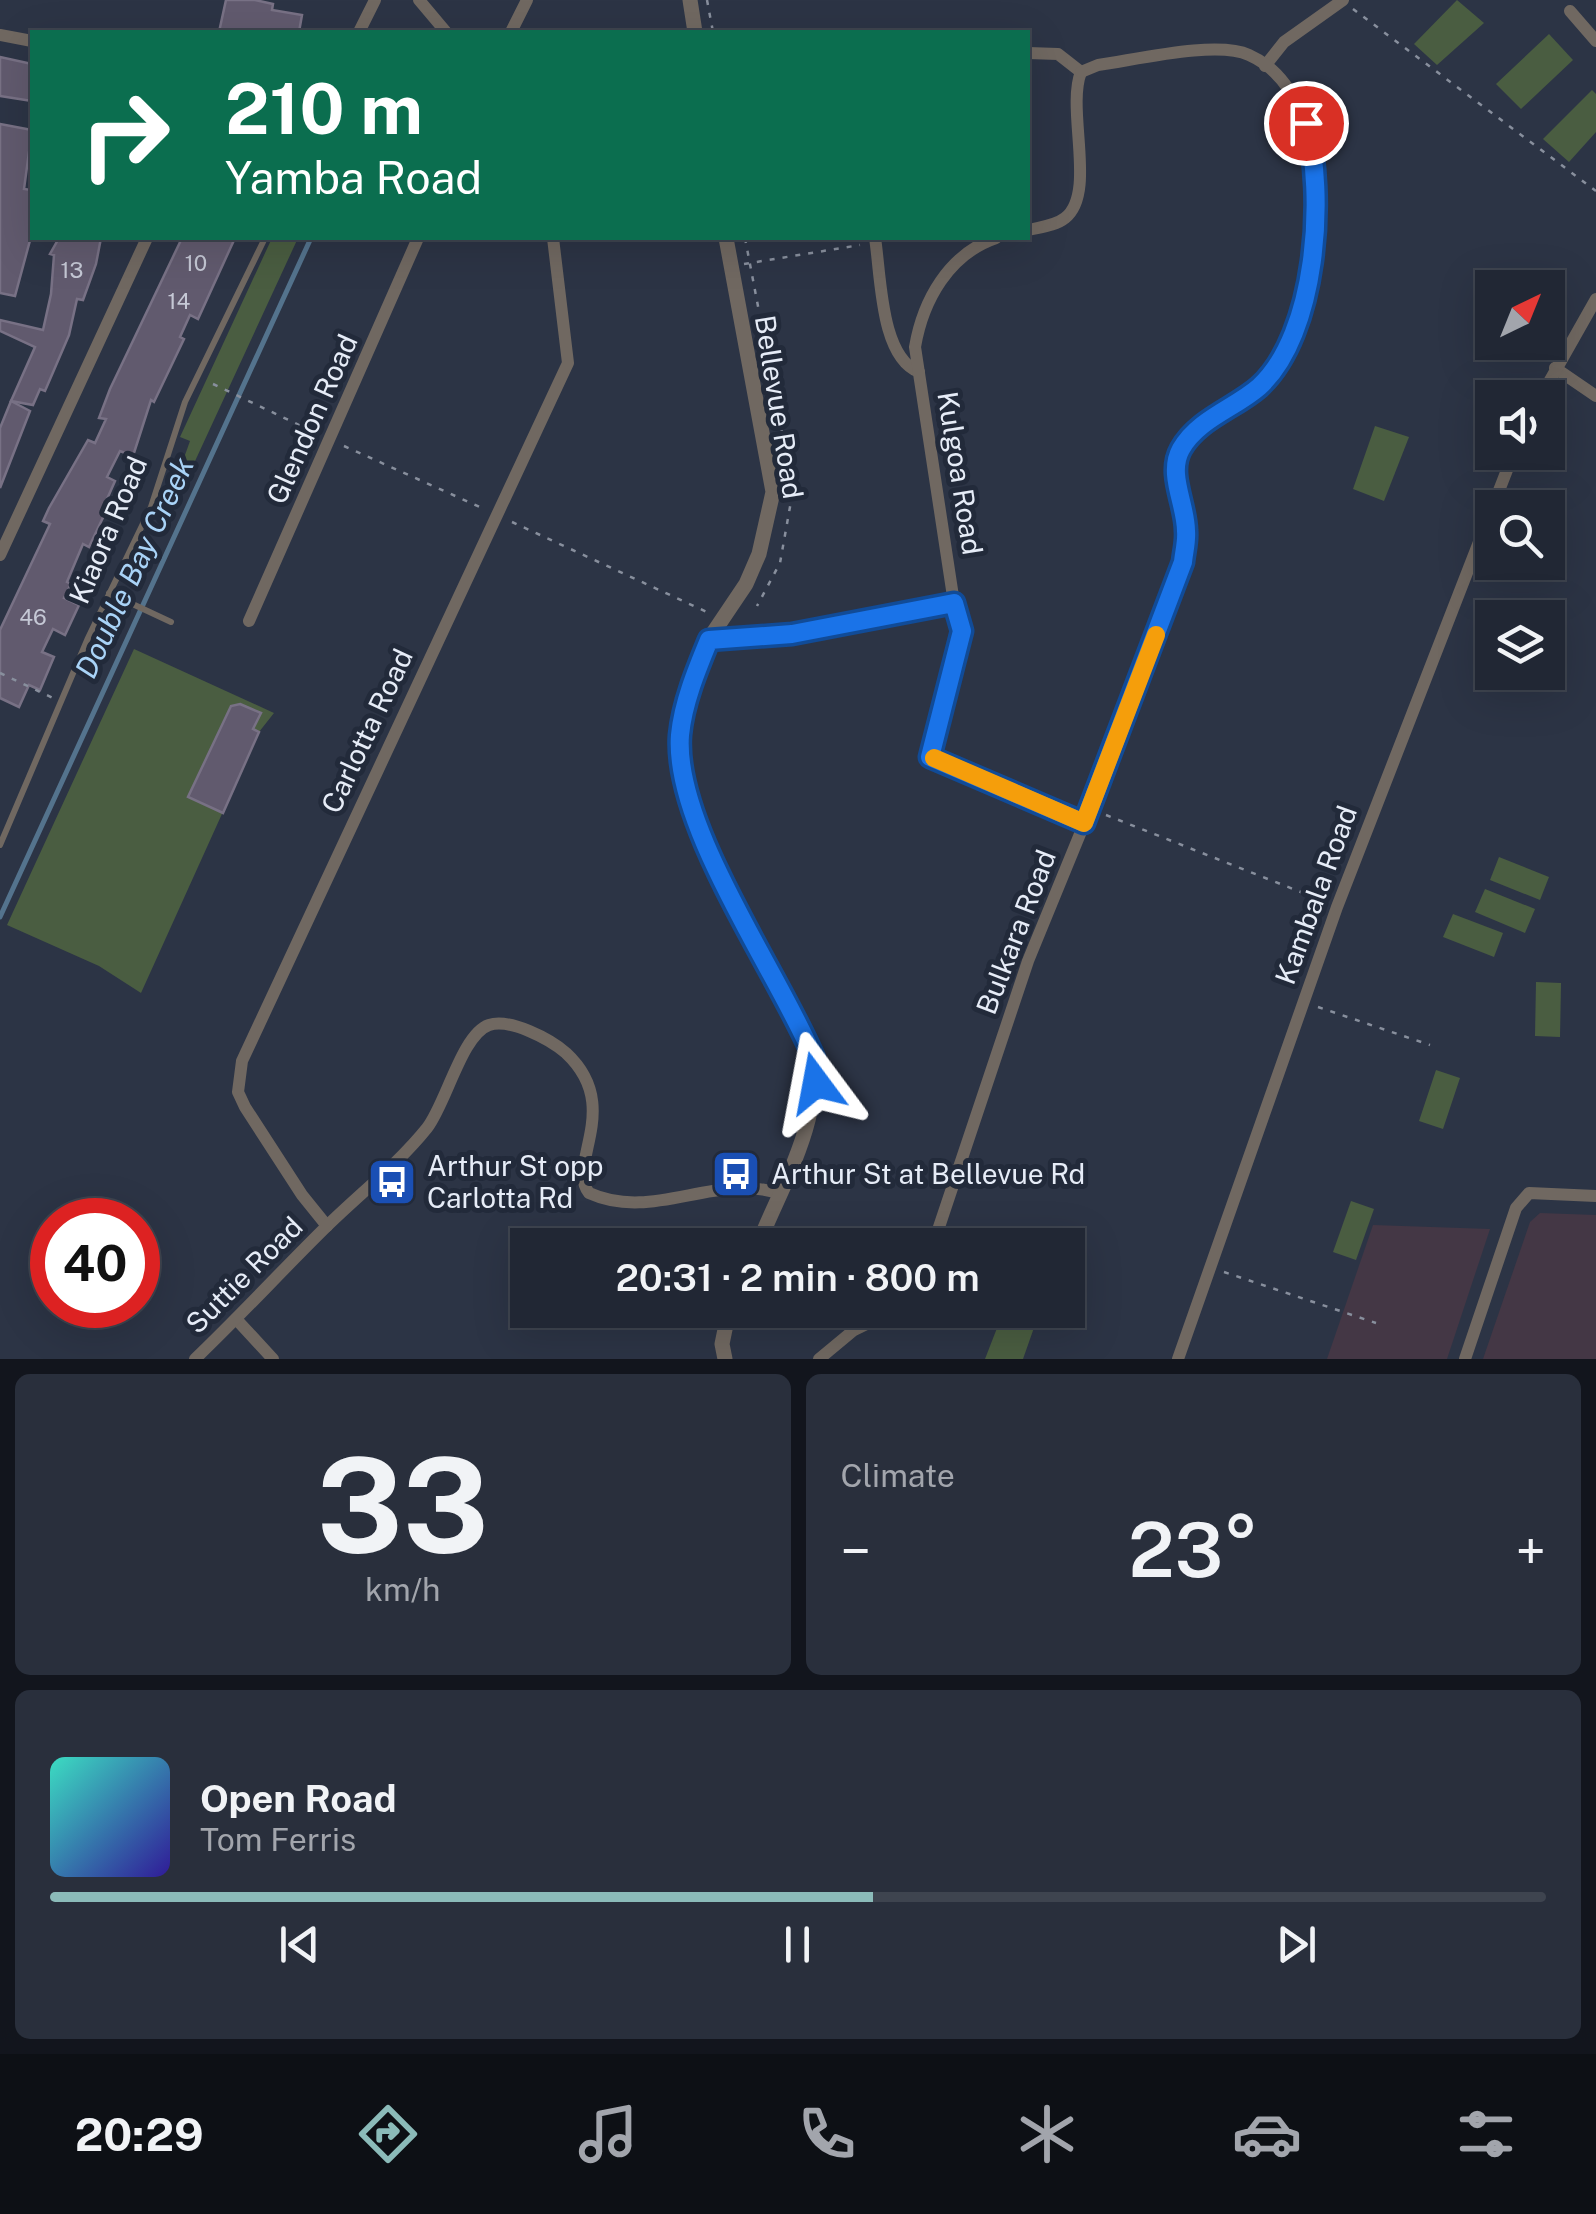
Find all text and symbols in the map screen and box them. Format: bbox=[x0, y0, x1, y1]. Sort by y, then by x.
text: 210 m bbox=[225, 67, 423, 150]
icon: right bbox=[60, 70, 190, 200]
pin bbox=[1264, 81, 1349, 166]
icon: arrive bbox=[1279, 96, 1334, 151]
text: Yamba Road bbox=[225, 151, 482, 204]
house number: 10 bbox=[185, 250, 207, 276]
house number: 13 bbox=[61, 257, 83, 283]
north arrow bbox=[1475, 270, 1565, 360]
map controls bbox=[1475, 270, 1565, 690]
house number: 14 bbox=[168, 288, 191, 314]
street label: Bellevue Road bbox=[749, 313, 810, 501]
street label: Glendon Road bbox=[259, 329, 364, 509]
button: sound bbox=[1475, 380, 1565, 470]
street label: Kulgoa Road bbox=[931, 389, 990, 557]
street label: Kiaora Road bbox=[62, 451, 153, 608]
water label: Double Bay Creek bbox=[67, 451, 201, 684]
button: search bbox=[1475, 490, 1565, 580]
button: layers bbox=[1475, 600, 1565, 690]
house number: 46 bbox=[19, 604, 47, 630]
street label: Carlotta Road bbox=[314, 643, 419, 818]
street label: Kambala Road bbox=[1268, 801, 1363, 989]
street label: Bulkara Road bbox=[969, 845, 1062, 1019]
position arrow bbox=[764, 1031, 868, 1135]
bus stop icon: Arthur St at Bellevue Rd bbox=[710, 1148, 762, 1200]
place label: Arthur St opp Carlotta Rd bbox=[427, 1149, 603, 1214]
bus stop icon: Arthur St opp Carlotta Rd bbox=[366, 1156, 418, 1208]
place label: Arthur St at Bellevue Rd bbox=[771, 1157, 1085, 1190]
speed limit sign: 40 bbox=[30, 1198, 160, 1328]
street label: Suttie Road bbox=[179, 1210, 309, 1340]
text: 20:31 · 2 min · 800 m bbox=[615, 1255, 980, 1300]
text: 33 bbox=[317, 1430, 489, 1582]
text: Climate bbox=[841, 1457, 955, 1494]
text: 23° bbox=[1128, 1506, 1258, 1594]
text: − bbox=[841, 1519, 871, 1583]
text: + bbox=[1515, 1519, 1546, 1583]
text: km/h bbox=[365, 1571, 440, 1608]
text: Open Road bbox=[200, 1776, 397, 1821]
text: Tom Ferris bbox=[200, 1821, 356, 1858]
icon: previous bbox=[272, 1917, 327, 1972]
icon: pause bbox=[770, 1917, 825, 1972]
icon: next bbox=[1269, 1917, 1324, 1972]
icon: directions bbox=[353, 2099, 423, 2169]
icon: music bbox=[573, 2099, 643, 2169]
icon: phone bbox=[792, 2099, 862, 2169]
icon: climate bbox=[1012, 2099, 1082, 2169]
icon: car bbox=[1232, 2099, 1302, 2169]
icon: filters bbox=[1451, 2099, 1521, 2169]
text: 20:29 bbox=[75, 2108, 204, 2161]

